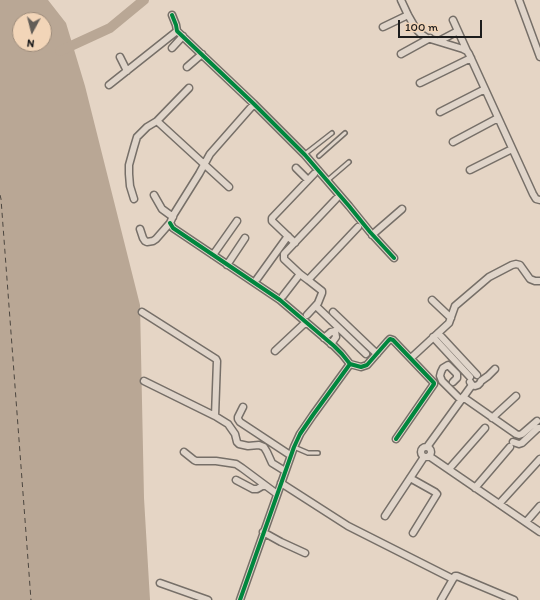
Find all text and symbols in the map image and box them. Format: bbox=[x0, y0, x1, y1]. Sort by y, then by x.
north arrow bbox=[12, 12, 52, 52]
scale bar bbox=[400, 12, 484, 38]
text: 100 m bbox=[405, 20, 438, 34]
text: N bbox=[26, 37, 35, 50]

